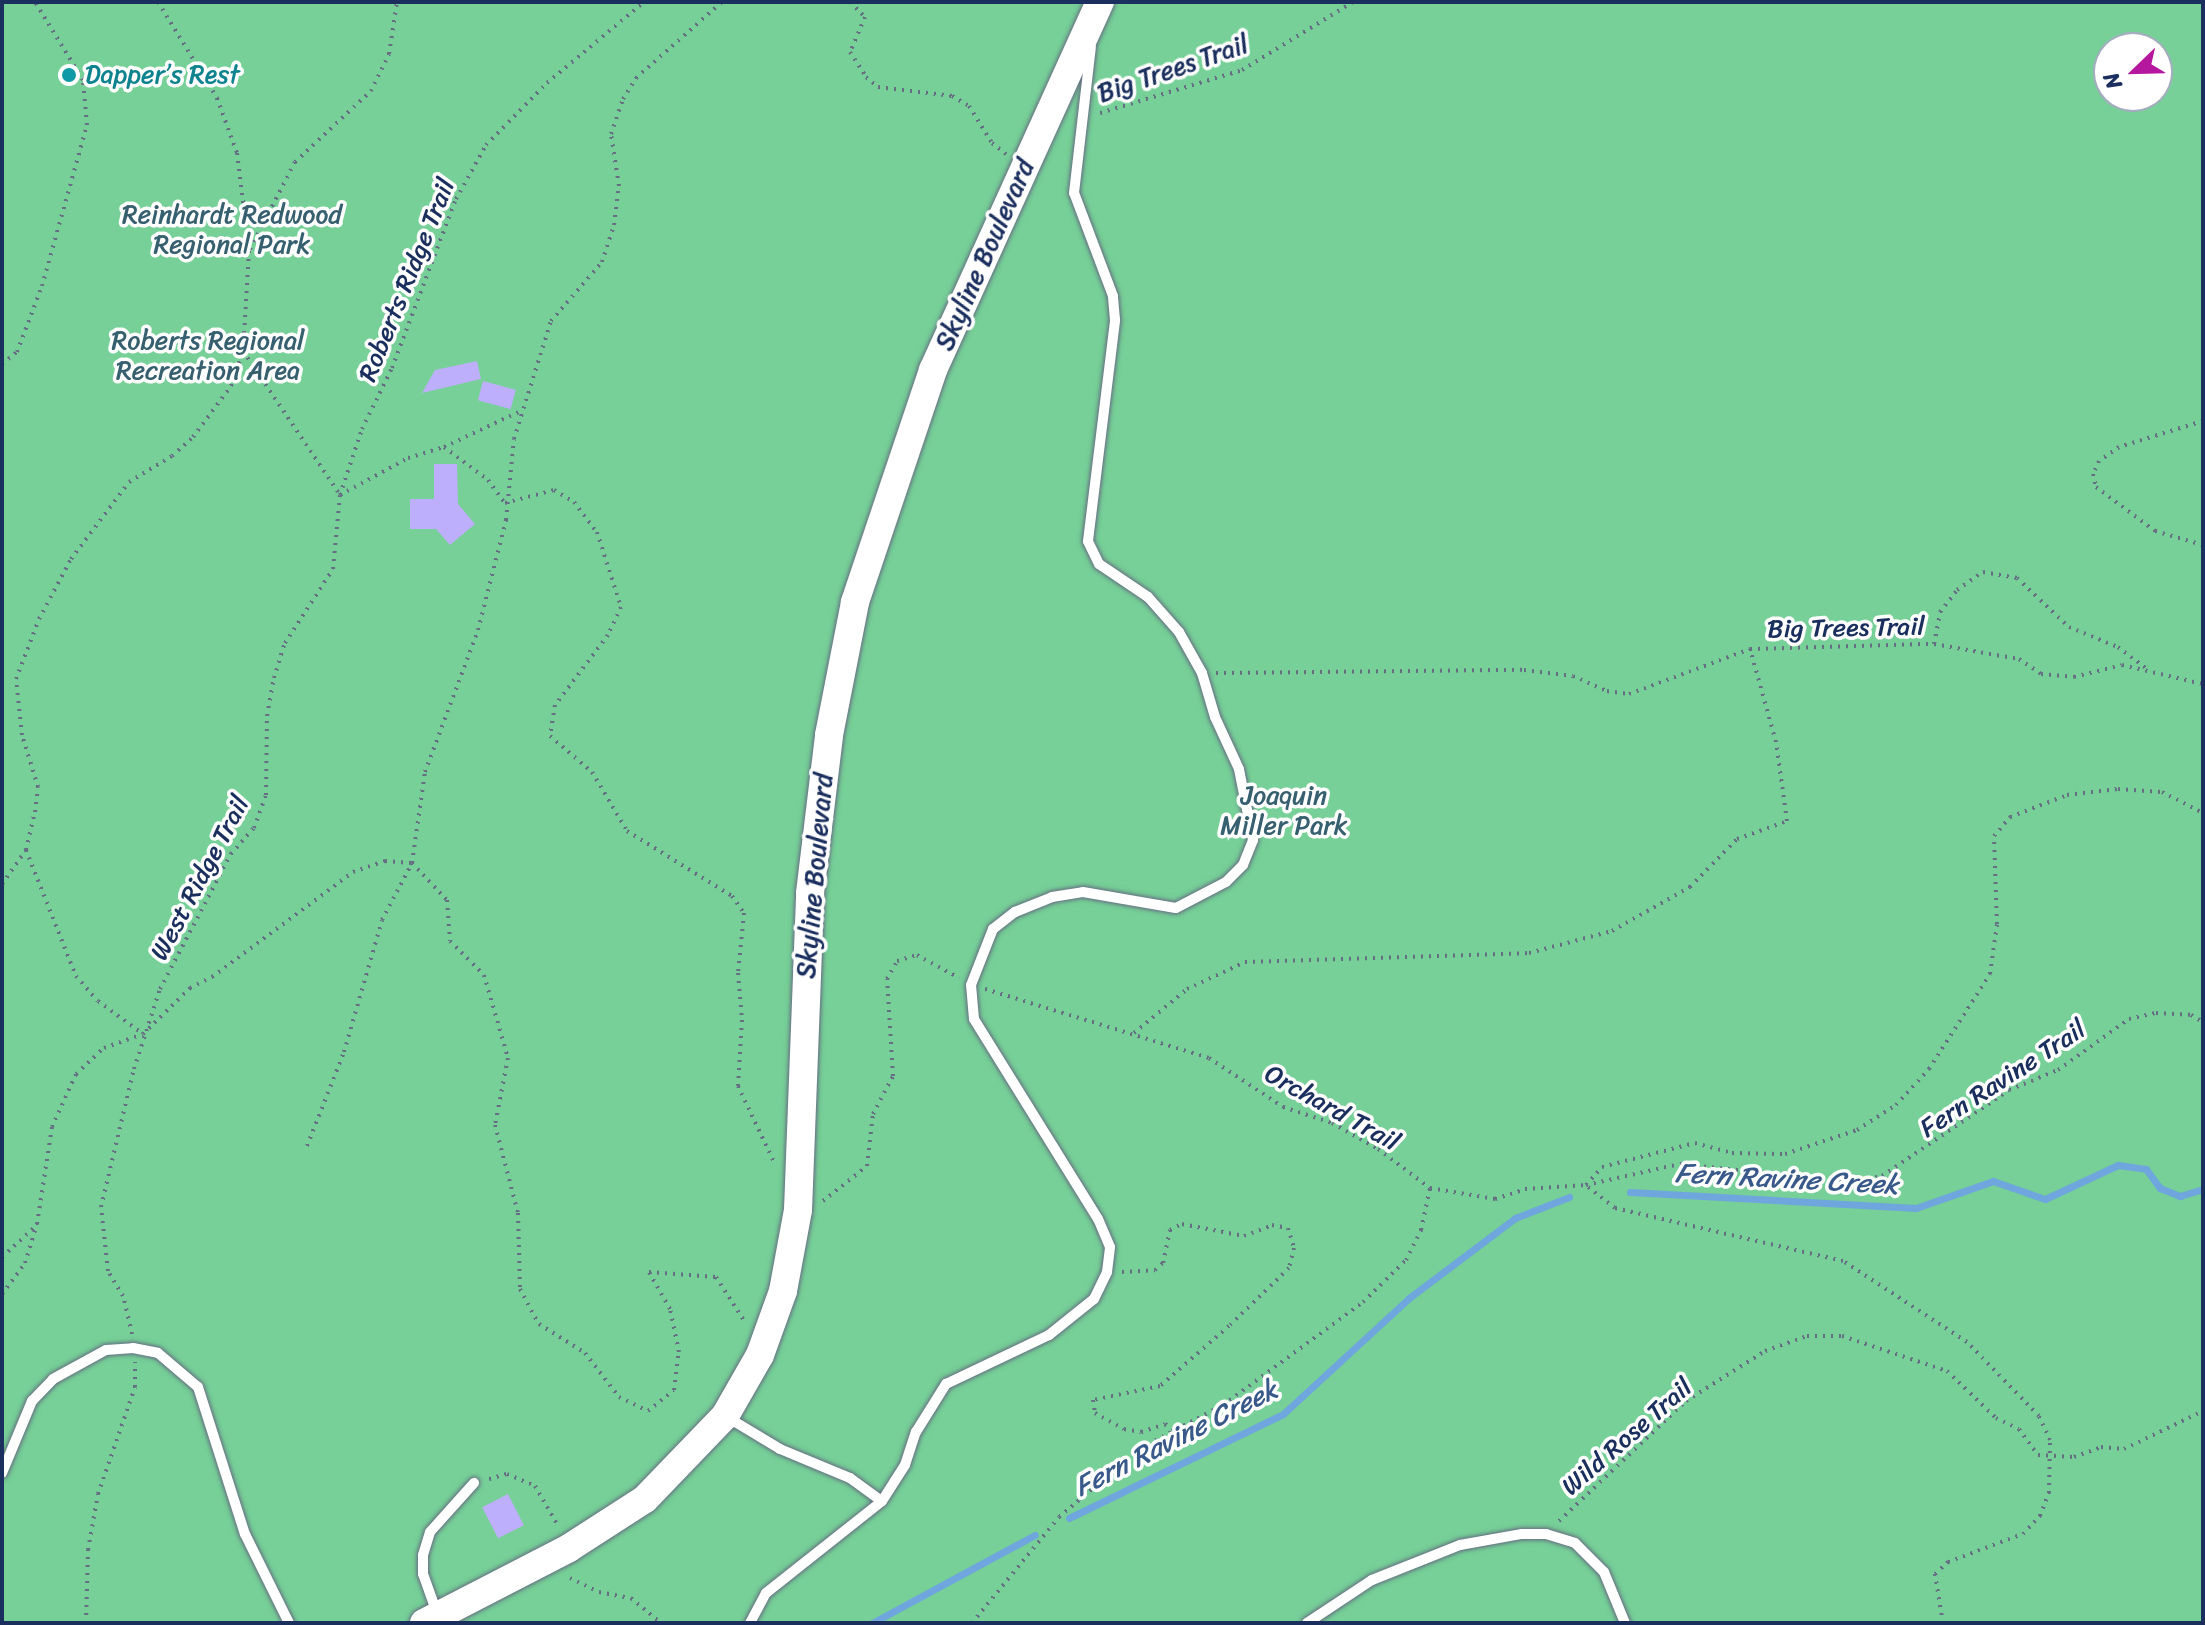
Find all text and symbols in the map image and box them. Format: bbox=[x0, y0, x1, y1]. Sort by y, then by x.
street label: Big Trees Trail bbox=[1091, 28, 1255, 110]
north arrow bbox=[2093, 32, 2173, 112]
place label: Dapper’s Rest bbox=[85, 59, 242, 91]
marker: Dapper’s Rest bbox=[60, 66, 78, 84]
text: N bbox=[2091, 66, 2133, 95]
street label: Skyline Boulevard bbox=[929, 155, 1041, 355]
street label: Roberts Ridge Trail bbox=[352, 174, 462, 386]
park label: Reinhardt Redwood Regional Park bbox=[122, 199, 342, 260]
park label: Roberts Regional Recreation Area bbox=[111, 325, 305, 386]
street label: Big Trees Trail bbox=[1765, 611, 1927, 645]
street label: Skyline Boulevard bbox=[791, 772, 839, 980]
park label: Joaquin Miller Park bbox=[1220, 780, 1348, 842]
street label: West Ridge Trail bbox=[143, 790, 257, 966]
street label: Fern Ravine Trail bbox=[1914, 1014, 2092, 1144]
street label: Orchard Trail bbox=[1259, 1058, 1405, 1158]
water label: Fern Ravine Creek bbox=[1674, 1156, 1900, 1202]
street label: Wild Rose Trail bbox=[1554, 1371, 1700, 1503]
water label: Fern Ravine Creek bbox=[1069, 1372, 1283, 1504]

